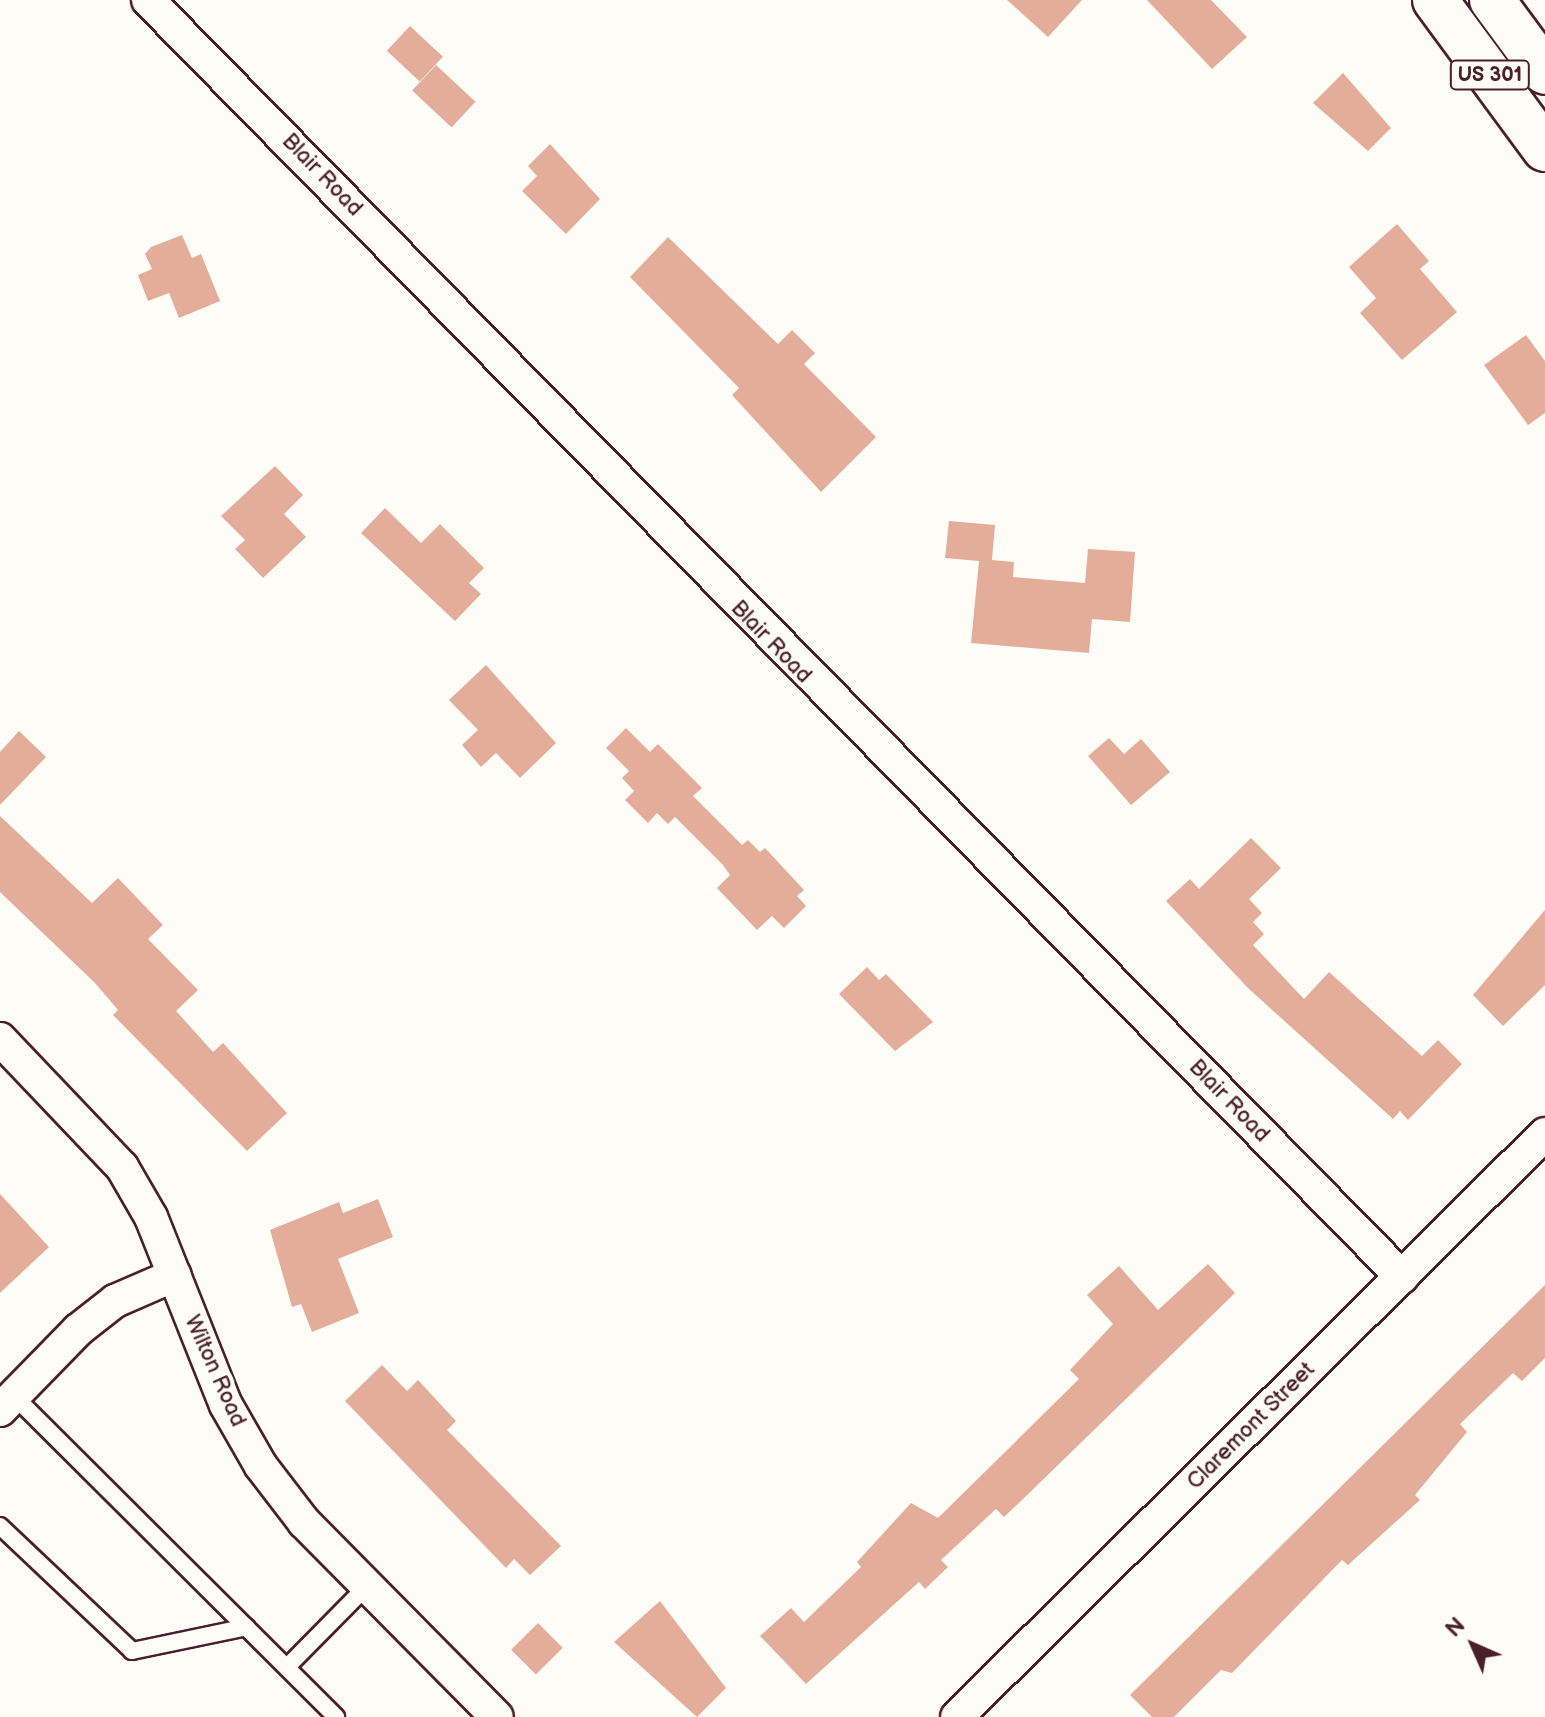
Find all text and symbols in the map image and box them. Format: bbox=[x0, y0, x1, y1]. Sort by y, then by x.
road number: US 301 bbox=[1448, 59, 1532, 91]
street label: Blair Road bbox=[276, 128, 368, 222]
street label: Blair Road bbox=[725, 595, 817, 689]
street label: Blair Road bbox=[1183, 1054, 1275, 1148]
street label: Wilton Road bbox=[179, 1311, 251, 1431]
street label: Claremont Street bbox=[1182, 1357, 1320, 1495]
north arrow bbox=[1433, 1605, 1513, 1685]
text: N bbox=[1440, 1612, 1471, 1643]

